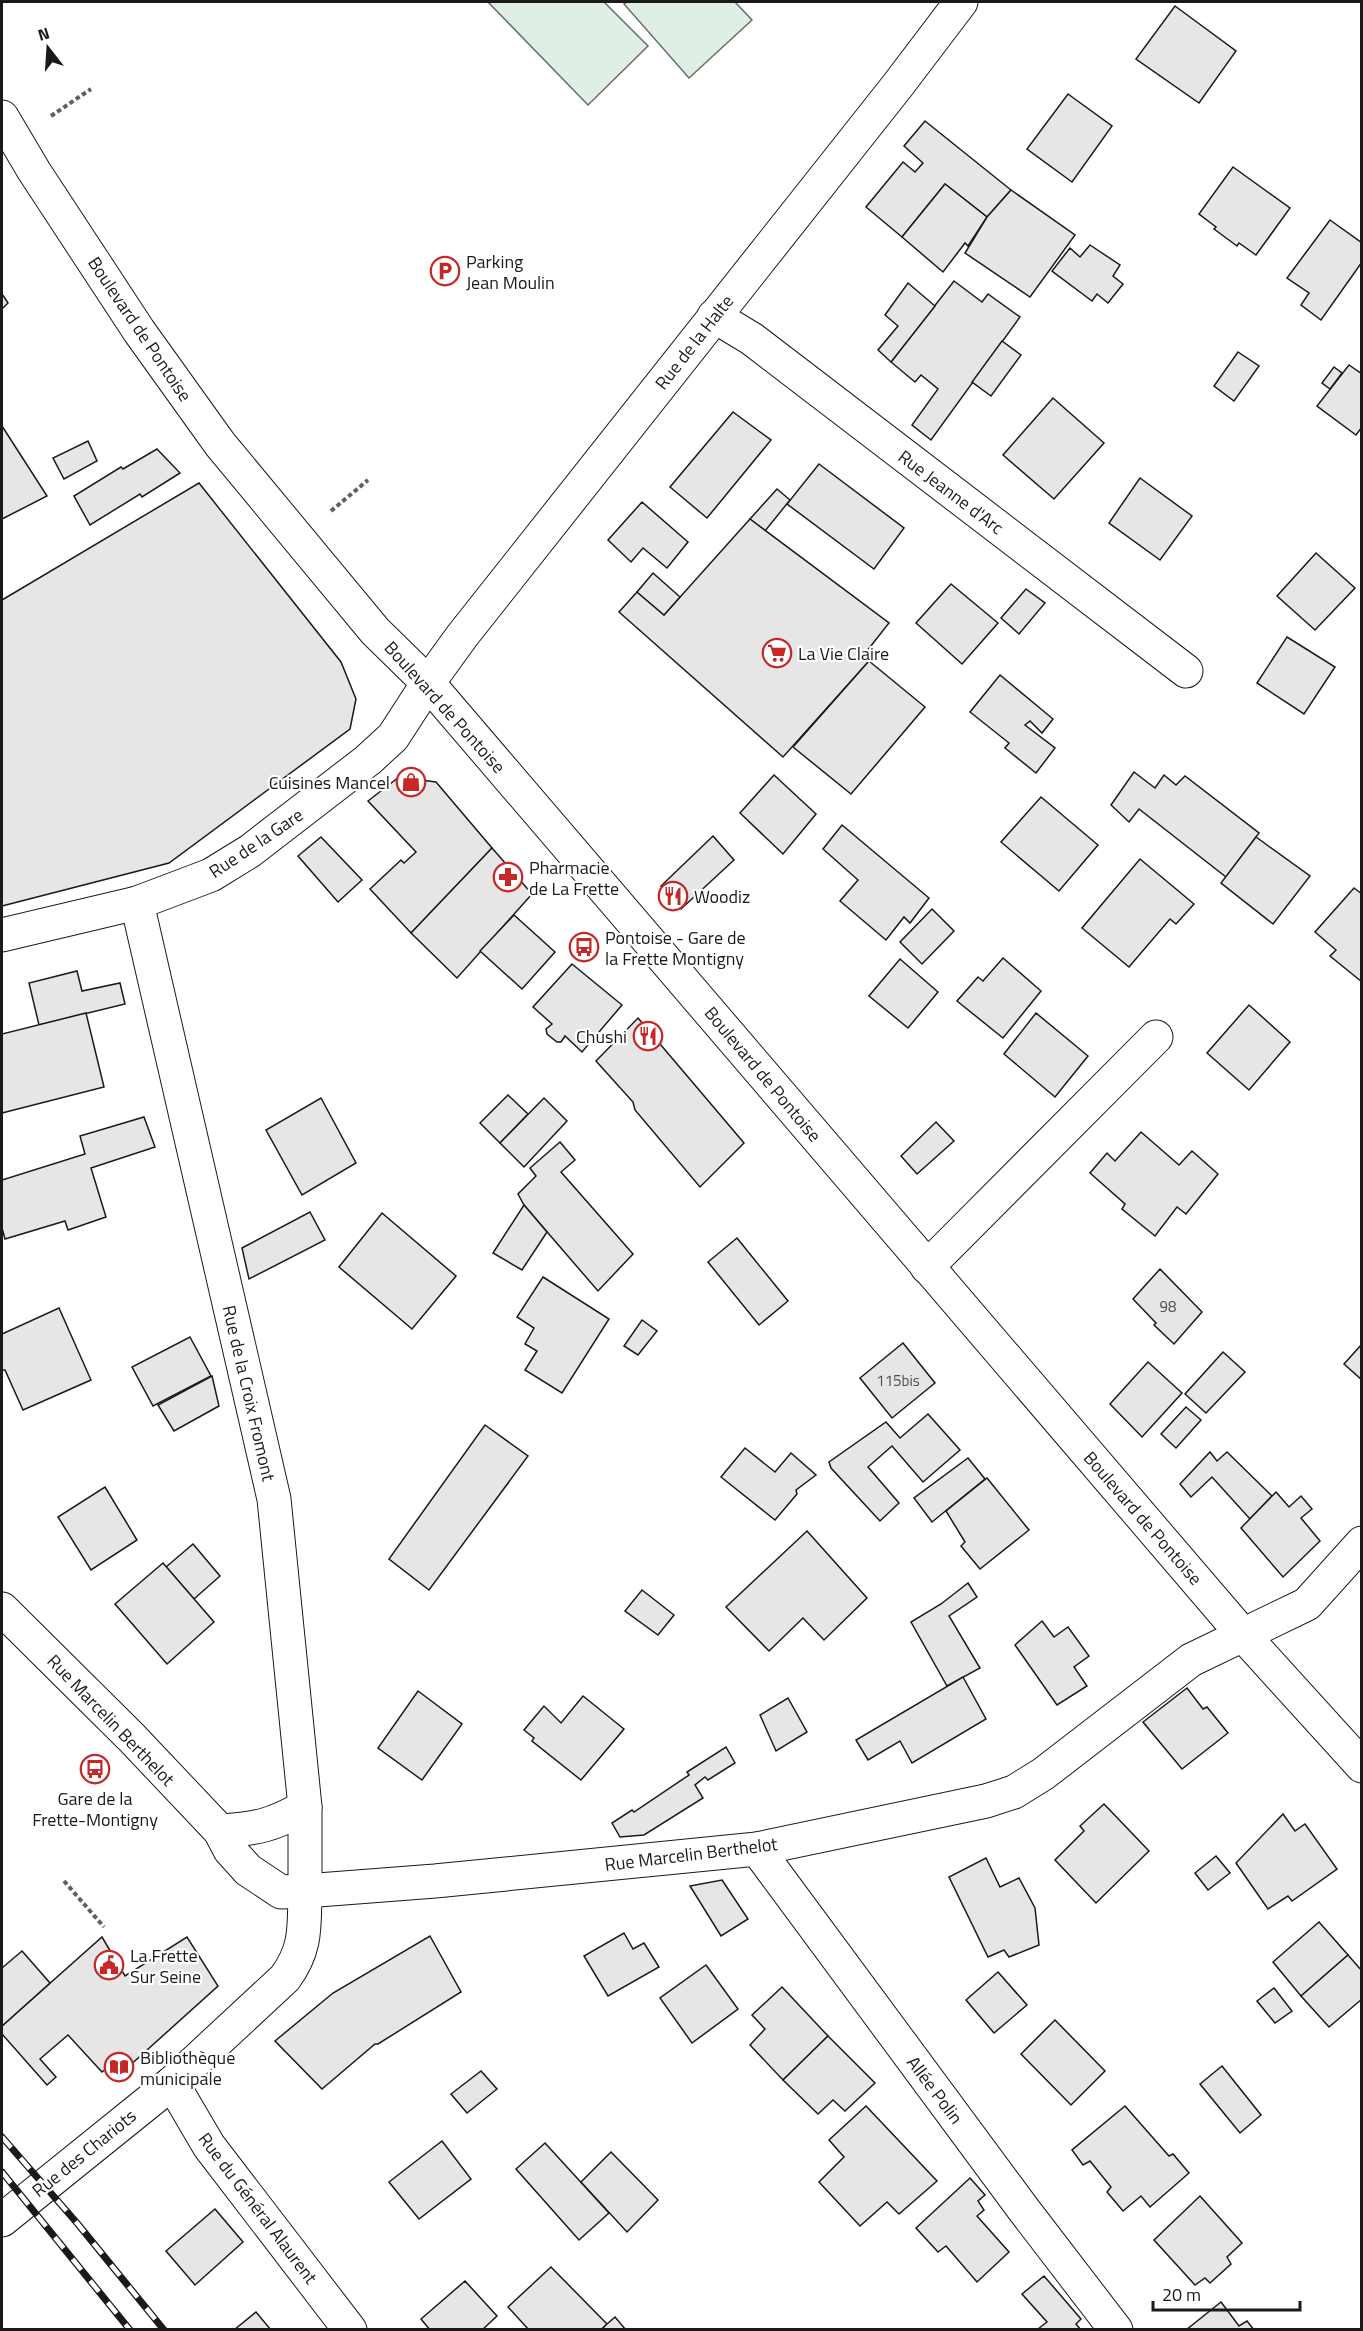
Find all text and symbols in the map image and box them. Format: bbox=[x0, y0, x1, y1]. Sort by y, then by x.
north arrow bbox=[18, 18, 78, 78]
text: N bbox=[35, 21, 52, 47]
place label: Parking Jean Moulin bbox=[466, 248, 555, 296]
street label: Boulevard de Pontoise bbox=[81, 251, 199, 407]
parking icon: Parking Jean Moulin bbox=[429, 255, 461, 287]
street label: Rue de la Halte bbox=[648, 289, 740, 395]
street label: Rue Jeanne d'Arc bbox=[892, 443, 1010, 541]
street label: Boulevard de Pontoise bbox=[378, 635, 512, 779]
supermarket icon: La Vie Claire bbox=[761, 637, 793, 669]
place label: La Vie Claire bbox=[798, 640, 889, 667]
shop icon: Cuisines Mancel bbox=[395, 766, 427, 798]
place label: Cuisines Mancel bbox=[269, 769, 390, 796]
street label: Rue de la Gare bbox=[203, 801, 309, 885]
place label: Pharmacie de La Frette bbox=[529, 854, 619, 902]
pharmacy icon: Pharmacie de La Frette bbox=[492, 861, 524, 893]
restaurant icon: Woodiz bbox=[657, 880, 689, 912]
place label: Woodiz bbox=[694, 883, 750, 910]
place label: Pontoise - Gare de la Frette Montigny bbox=[605, 924, 746, 972]
bus stop icon: Pontoise - Gare de la Frette Montigny bbox=[568, 931, 600, 963]
street label: Boulevard de Pontoise bbox=[698, 1000, 828, 1148]
restaurant icon: Chushi bbox=[632, 1020, 664, 1052]
place label: Chushi bbox=[576, 1023, 627, 1050]
house number: 98 bbox=[1160, 1295, 1176, 1318]
street label: Rue de la Croix Fromont bbox=[216, 1302, 283, 1484]
house number: 115bis bbox=[876, 1369, 920, 1392]
street label: Boulevard de Pontoise bbox=[1077, 1445, 1209, 1591]
street label: Rue Marcelin Berthelot bbox=[41, 1648, 182, 1792]
bus stop icon: Gare de la Frette-Montigny bbox=[79, 1753, 111, 1785]
place label: Gare de la Frette-Montigny bbox=[32, 1785, 158, 1833]
street label: Rue Marcelin Berthelot bbox=[603, 1830, 780, 1878]
place label: La Frette Sur Seine bbox=[130, 1942, 201, 1990]
public building icon: La Frette Sur Seine bbox=[93, 1949, 125, 1981]
place label: Bibliothèque municipale bbox=[140, 2044, 235, 2092]
street label: Allée Polin bbox=[900, 2050, 970, 2130]
library icon: Bibliothèque municipale bbox=[103, 2051, 135, 2083]
street label: Rue des Chariots bbox=[26, 2102, 142, 2204]
street label: Rue du Général Alaurent bbox=[192, 2127, 324, 2290]
scale bar bbox=[1153, 2274, 1300, 2312]
text: 20 m bbox=[1162, 2281, 1201, 2308]

